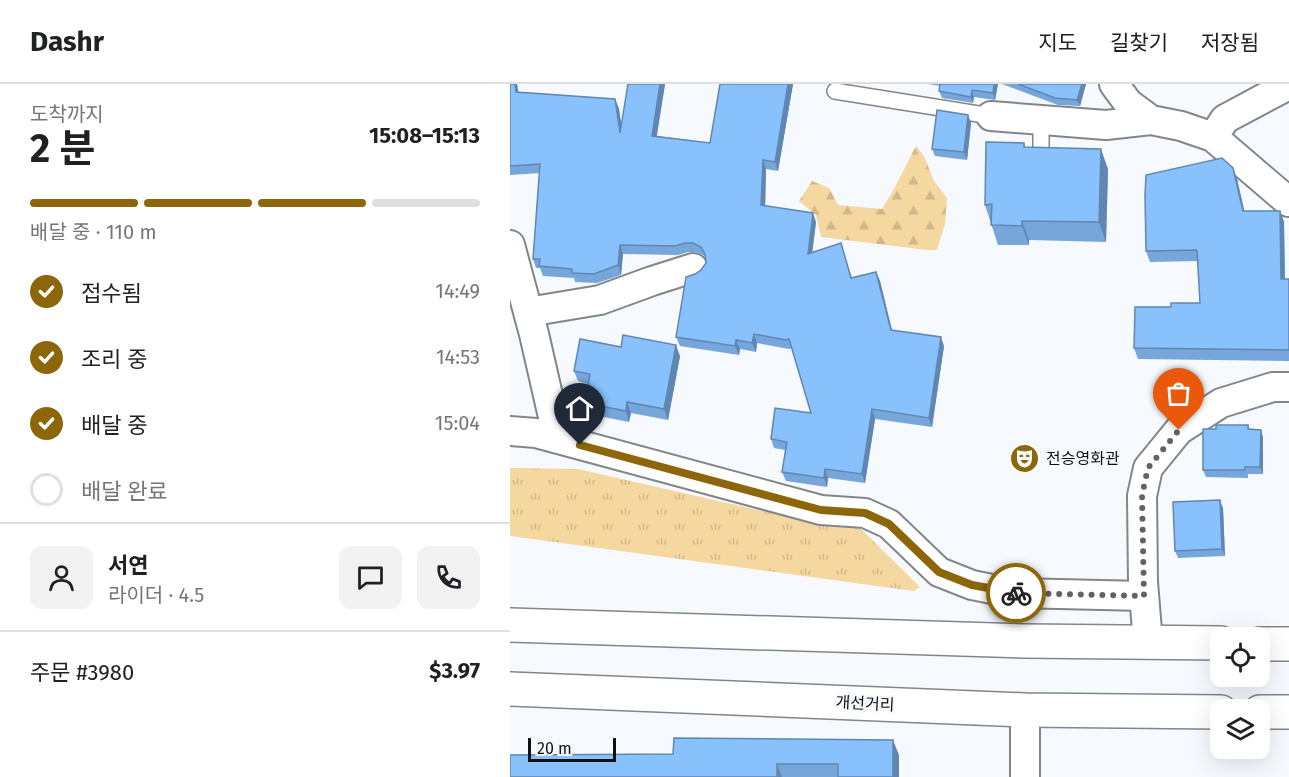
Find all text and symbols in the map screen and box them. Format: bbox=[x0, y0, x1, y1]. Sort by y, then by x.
text: Dashr bbox=[30, 25, 104, 58]
text: 지도 bbox=[1038, 30, 1077, 56]
text: 길찾기 bbox=[1110, 30, 1168, 56]
text: 저장됨 bbox=[1201, 30, 1259, 56]
text: 도착까지 bbox=[30, 102, 104, 126]
text: 15:08–15:13 bbox=[369, 122, 480, 149]
text: 2 분 bbox=[30, 126, 95, 172]
text: 배달 중 · 110 m bbox=[30, 220, 157, 244]
icon: check bbox=[30, 275, 63, 308]
text: 14:49 bbox=[435, 279, 480, 303]
text: 접수됨 bbox=[81, 280, 142, 307]
icon: check bbox=[30, 341, 63, 374]
text: 14:53 bbox=[436, 345, 480, 369]
text: 조리 중 bbox=[81, 346, 148, 373]
pin bbox=[1153, 368, 1204, 430]
icon: bag bbox=[1162, 377, 1195, 410]
pin bbox=[554, 383, 605, 445]
icon: home bbox=[563, 392, 596, 425]
icon: check bbox=[30, 407, 63, 440]
text: 15:04 bbox=[435, 411, 480, 435]
text: 배달 중 bbox=[81, 412, 148, 439]
theatre icon: 전승영화관 bbox=[1009, 442, 1041, 474]
place label: 전승영화관 bbox=[1046, 449, 1120, 468]
text: 배달 완료 bbox=[81, 478, 168, 505]
button: person bbox=[30, 546, 93, 609]
button: chat bbox=[339, 546, 402, 609]
button: phone bbox=[417, 546, 480, 609]
text: 서연 bbox=[108, 552, 148, 579]
courier bbox=[986, 563, 1046, 623]
icon: bike bbox=[1000, 577, 1033, 610]
text: 라이더 · 4.5 bbox=[108, 583, 204, 607]
map controls bbox=[1210, 627, 1270, 759]
button: locate bbox=[1210, 627, 1270, 687]
text: $3.97 bbox=[429, 657, 480, 684]
text: 주문 #3980 bbox=[30, 659, 134, 686]
street label: 개선거리 bbox=[835, 692, 895, 715]
button: layers bbox=[1210, 699, 1270, 759]
scale bar bbox=[528, 735, 616, 762]
text: 20 m bbox=[537, 739, 572, 758]

